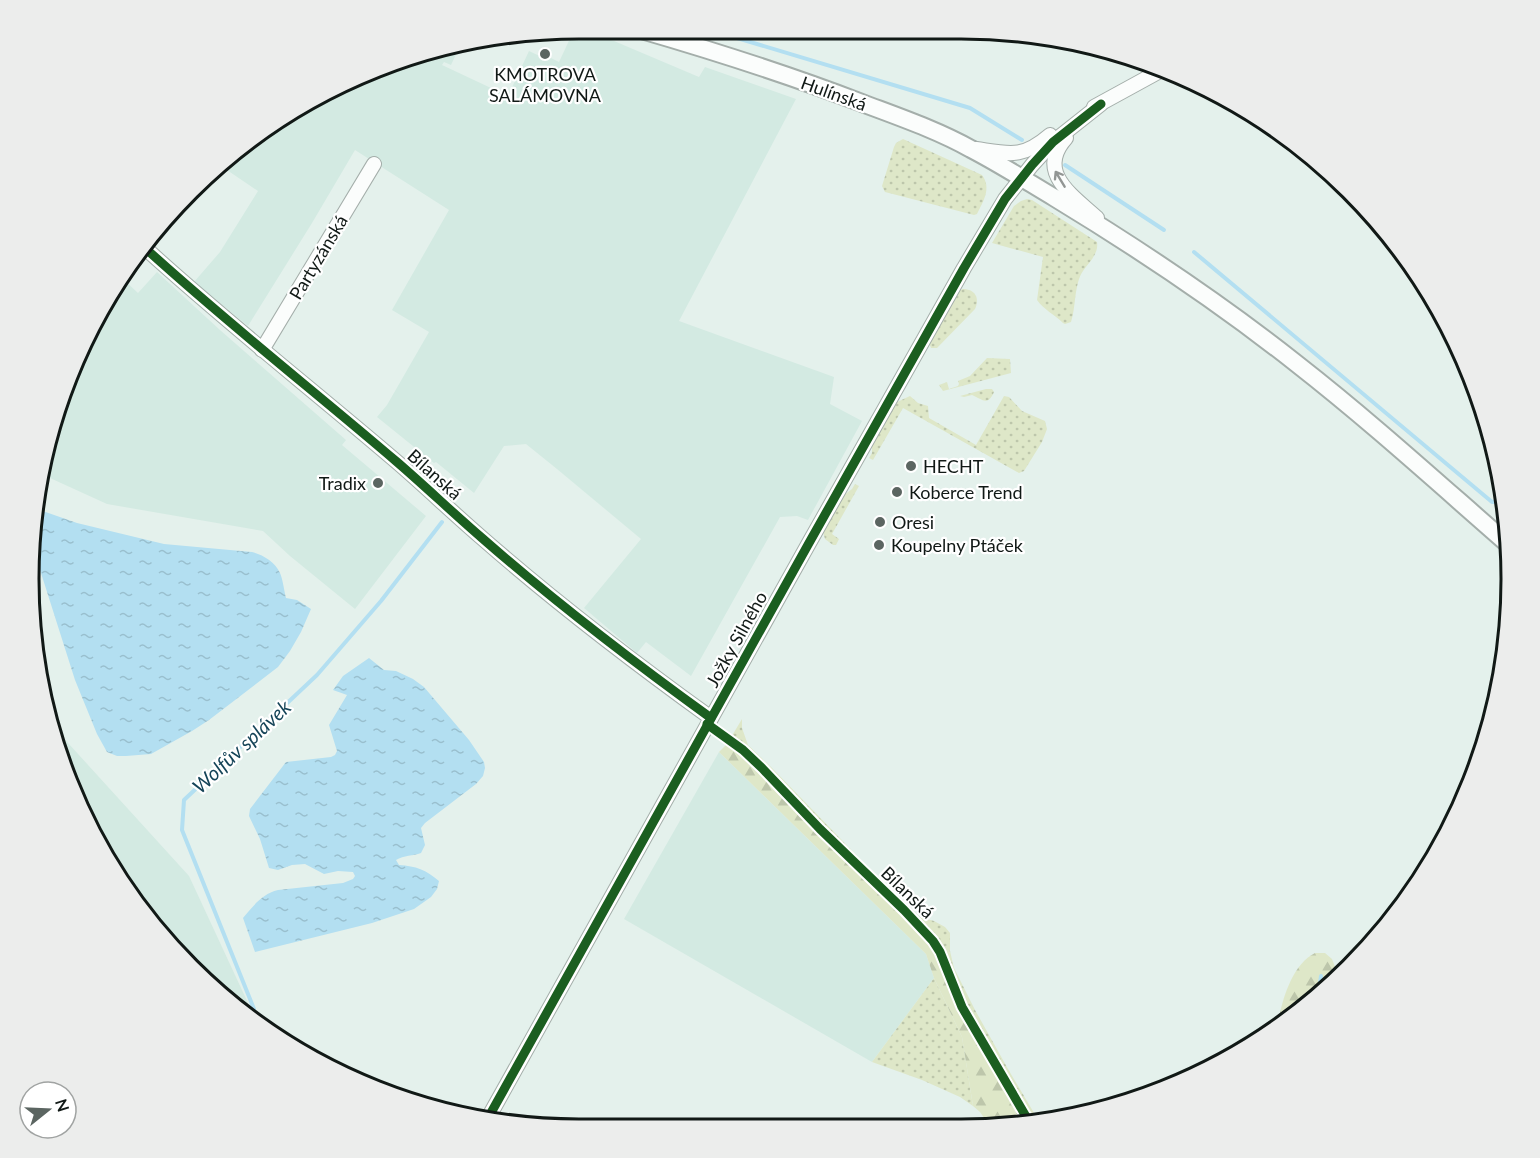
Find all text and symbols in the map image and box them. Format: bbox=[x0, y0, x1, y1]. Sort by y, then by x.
marker: KMOTROVA SALÁMOVNA bbox=[538, 47, 552, 61]
place label: KMOTROVA SALÁMOVNA bbox=[489, 63, 602, 106]
street label: Hulínská bbox=[798, 71, 870, 115]
one-way arrow bbox=[1054, 171, 1066, 188]
street label: Partyzánská bbox=[284, 211, 352, 303]
street label: Bílanská bbox=[403, 444, 467, 504]
place label: HECHT bbox=[923, 455, 984, 477]
marker: HECHT bbox=[904, 459, 918, 473]
place label: Tradix bbox=[319, 472, 366, 494]
marker: Tradix bbox=[371, 476, 385, 490]
place label: Koberce Trend bbox=[909, 481, 1023, 503]
marker: Koberce Trend bbox=[890, 485, 904, 499]
place label: Oresi bbox=[892, 511, 934, 533]
marker: Oresi bbox=[873, 515, 887, 529]
place label: Koupelny Ptáček bbox=[891, 534, 1024, 556]
marker: Koupelny Ptáček bbox=[872, 538, 886, 552]
street label: Jožky Silného bbox=[701, 587, 771, 691]
water label: Wolfův splávek bbox=[187, 694, 295, 798]
street label: Bílanská bbox=[877, 861, 939, 923]
north arrow bbox=[18, 1080, 78, 1140]
text: N bbox=[52, 1096, 74, 1114]

